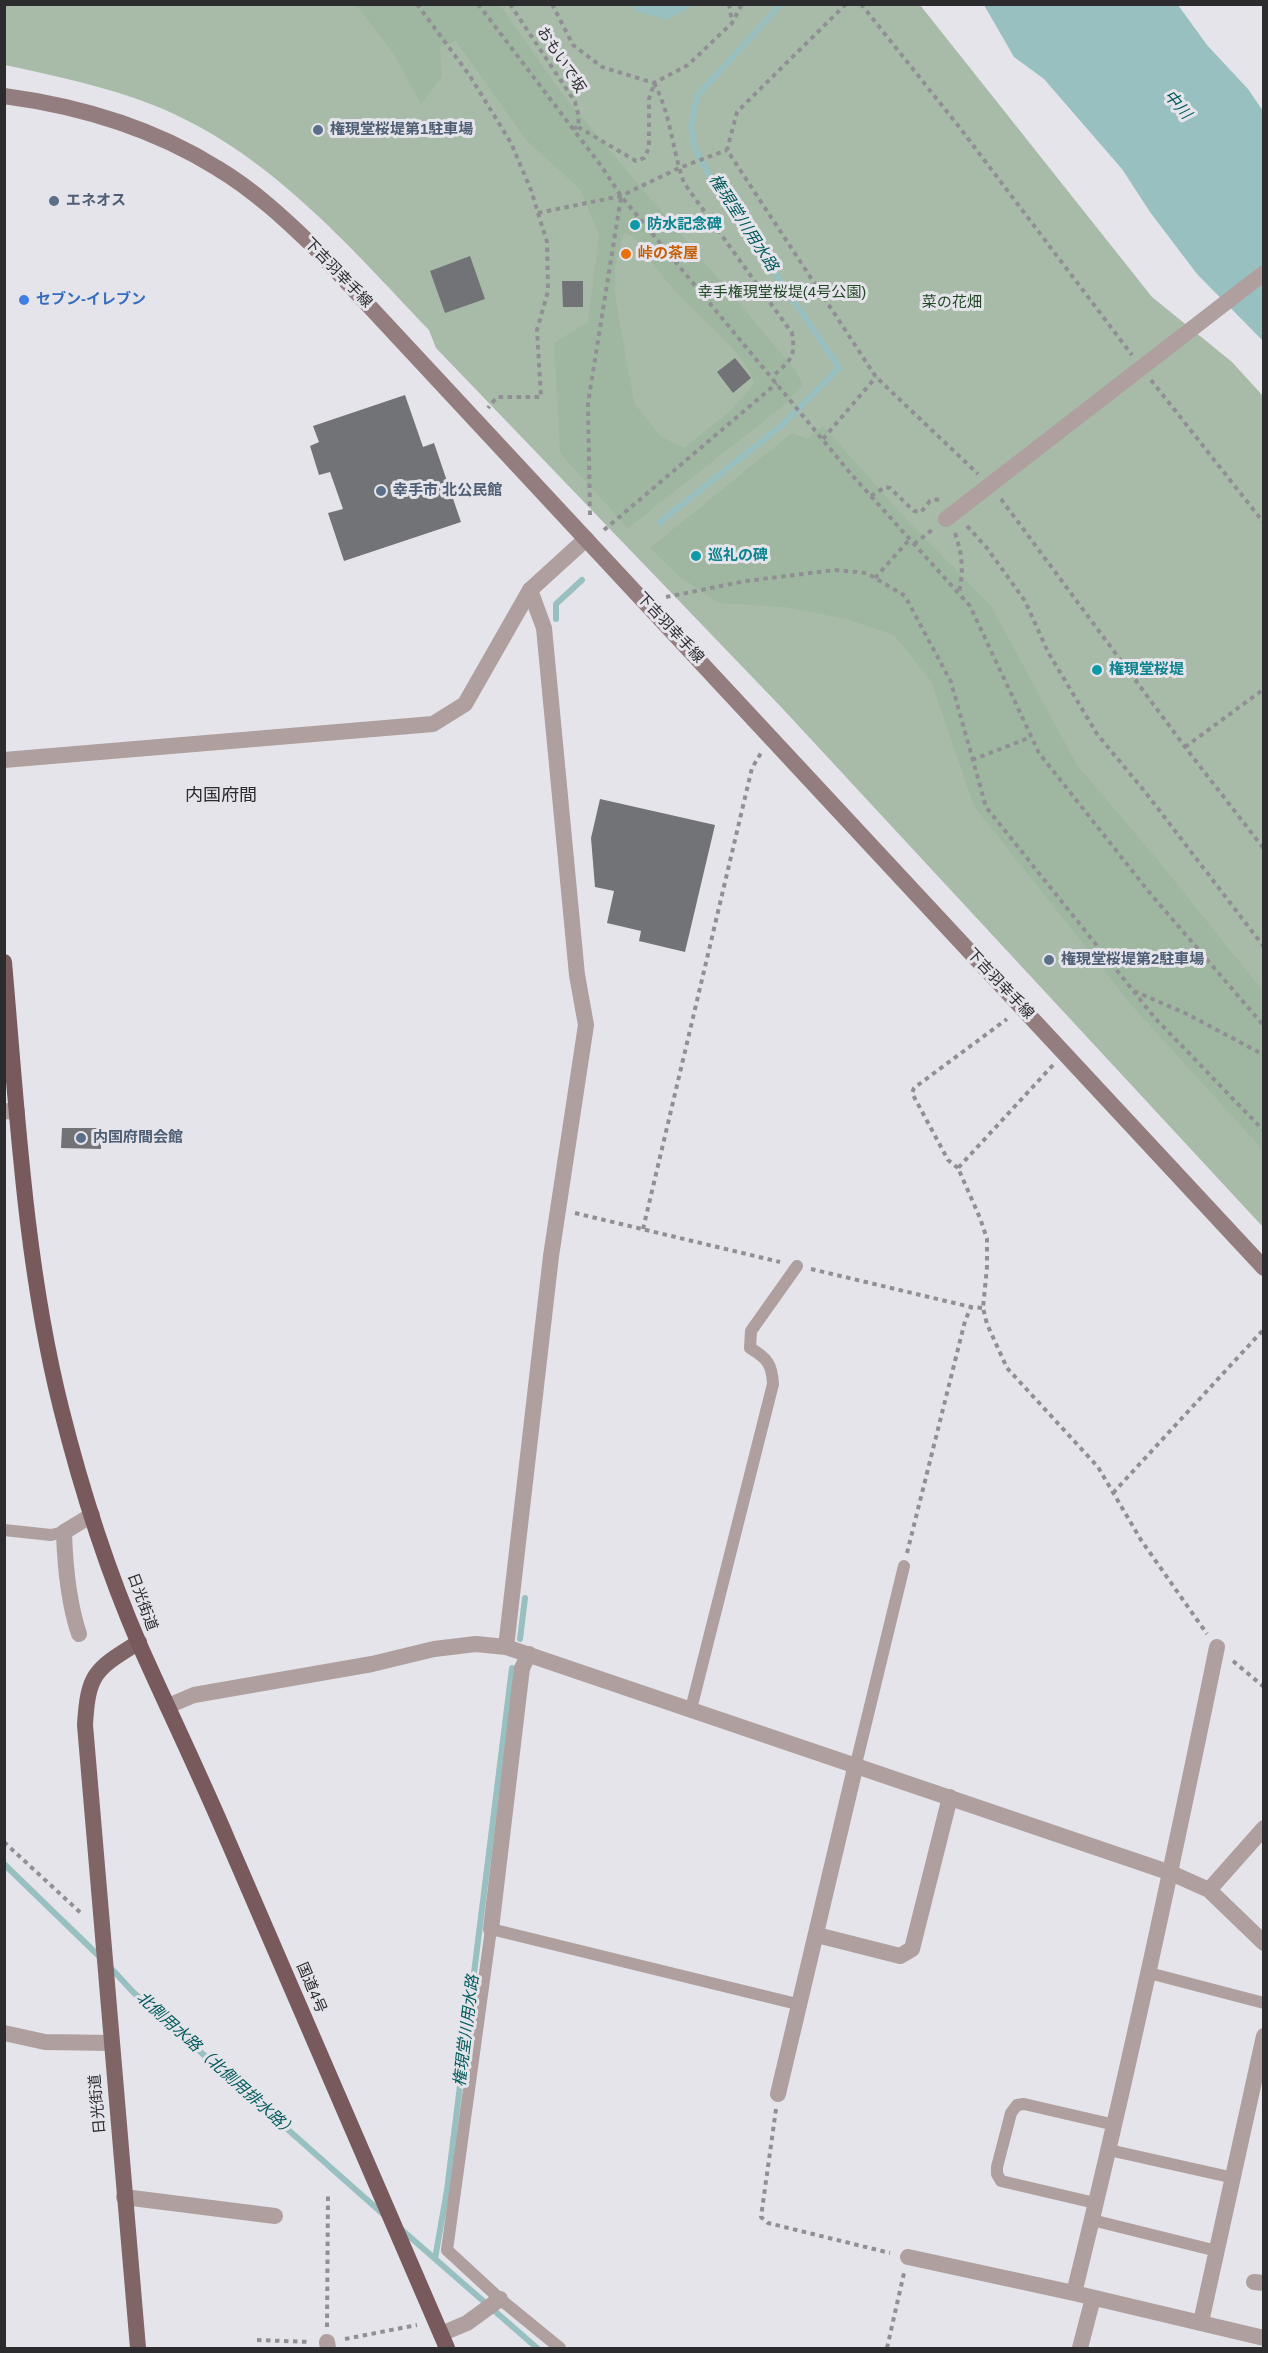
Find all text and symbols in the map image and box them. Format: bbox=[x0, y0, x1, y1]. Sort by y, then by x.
street label: おもいで坂 bbox=[533, 24, 589, 96]
water label: 中川 bbox=[1159, 87, 1195, 123]
place label: 権現堂桜堤第1駐車場 bbox=[330, 121, 473, 139]
marker: 権現堂桜堤第1駐車場 bbox=[311, 123, 325, 137]
water label: 権現堂川用水路 bbox=[704, 171, 782, 275]
place label: エネオス bbox=[66, 192, 126, 210]
marker: エネオス bbox=[47, 194, 61, 208]
place label: 防水記念碑 bbox=[647, 216, 722, 234]
marker: 防水記念碑 bbox=[628, 218, 642, 232]
street label: 下吉羽幸手線 bbox=[300, 234, 376, 312]
place label: 峠の茶屋 bbox=[638, 245, 698, 263]
marker: 峠の茶屋 bbox=[619, 247, 633, 261]
park label: 幸手権現堂桜堤(4号公園) bbox=[698, 284, 866, 302]
place label: セブン-イレブン bbox=[36, 291, 146, 309]
marker: セブン-イレブン bbox=[17, 293, 31, 307]
park label: 菜の花畑 bbox=[922, 294, 982, 312]
place label: 幸手市 北公民館 bbox=[393, 482, 502, 500]
marker: 幸手市 北公民館 bbox=[374, 484, 388, 498]
place label: 巡礼の碑 bbox=[708, 547, 768, 565]
marker: 巡礼の碑 bbox=[689, 549, 703, 563]
street label: 下吉羽幸手線 bbox=[633, 589, 707, 667]
place label: 権現堂桜堤 bbox=[1109, 661, 1184, 679]
marker: 権現堂桜堤 bbox=[1090, 663, 1104, 677]
district label: 内国府間 bbox=[185, 785, 257, 807]
street label: 下吉羽幸手線 bbox=[963, 945, 1037, 1023]
place label: 権現堂桜堤第2駐車場 bbox=[1061, 951, 1204, 969]
marker: 権現堂桜堤第2駐車場 bbox=[1042, 953, 1056, 967]
place label: 内国府間会館 bbox=[93, 1129, 183, 1147]
marker: 内国府間会館 bbox=[74, 1131, 88, 1145]
street label: 日光街道 bbox=[123, 1571, 161, 1633]
street label: 国道4号 bbox=[292, 1960, 330, 2016]
water label: 権現堂川用水路 bbox=[451, 1974, 483, 2088]
water label: 北側用水路（北側用排水路） bbox=[132, 1988, 300, 2142]
street label: 日光街道 bbox=[86, 2073, 110, 2135]

